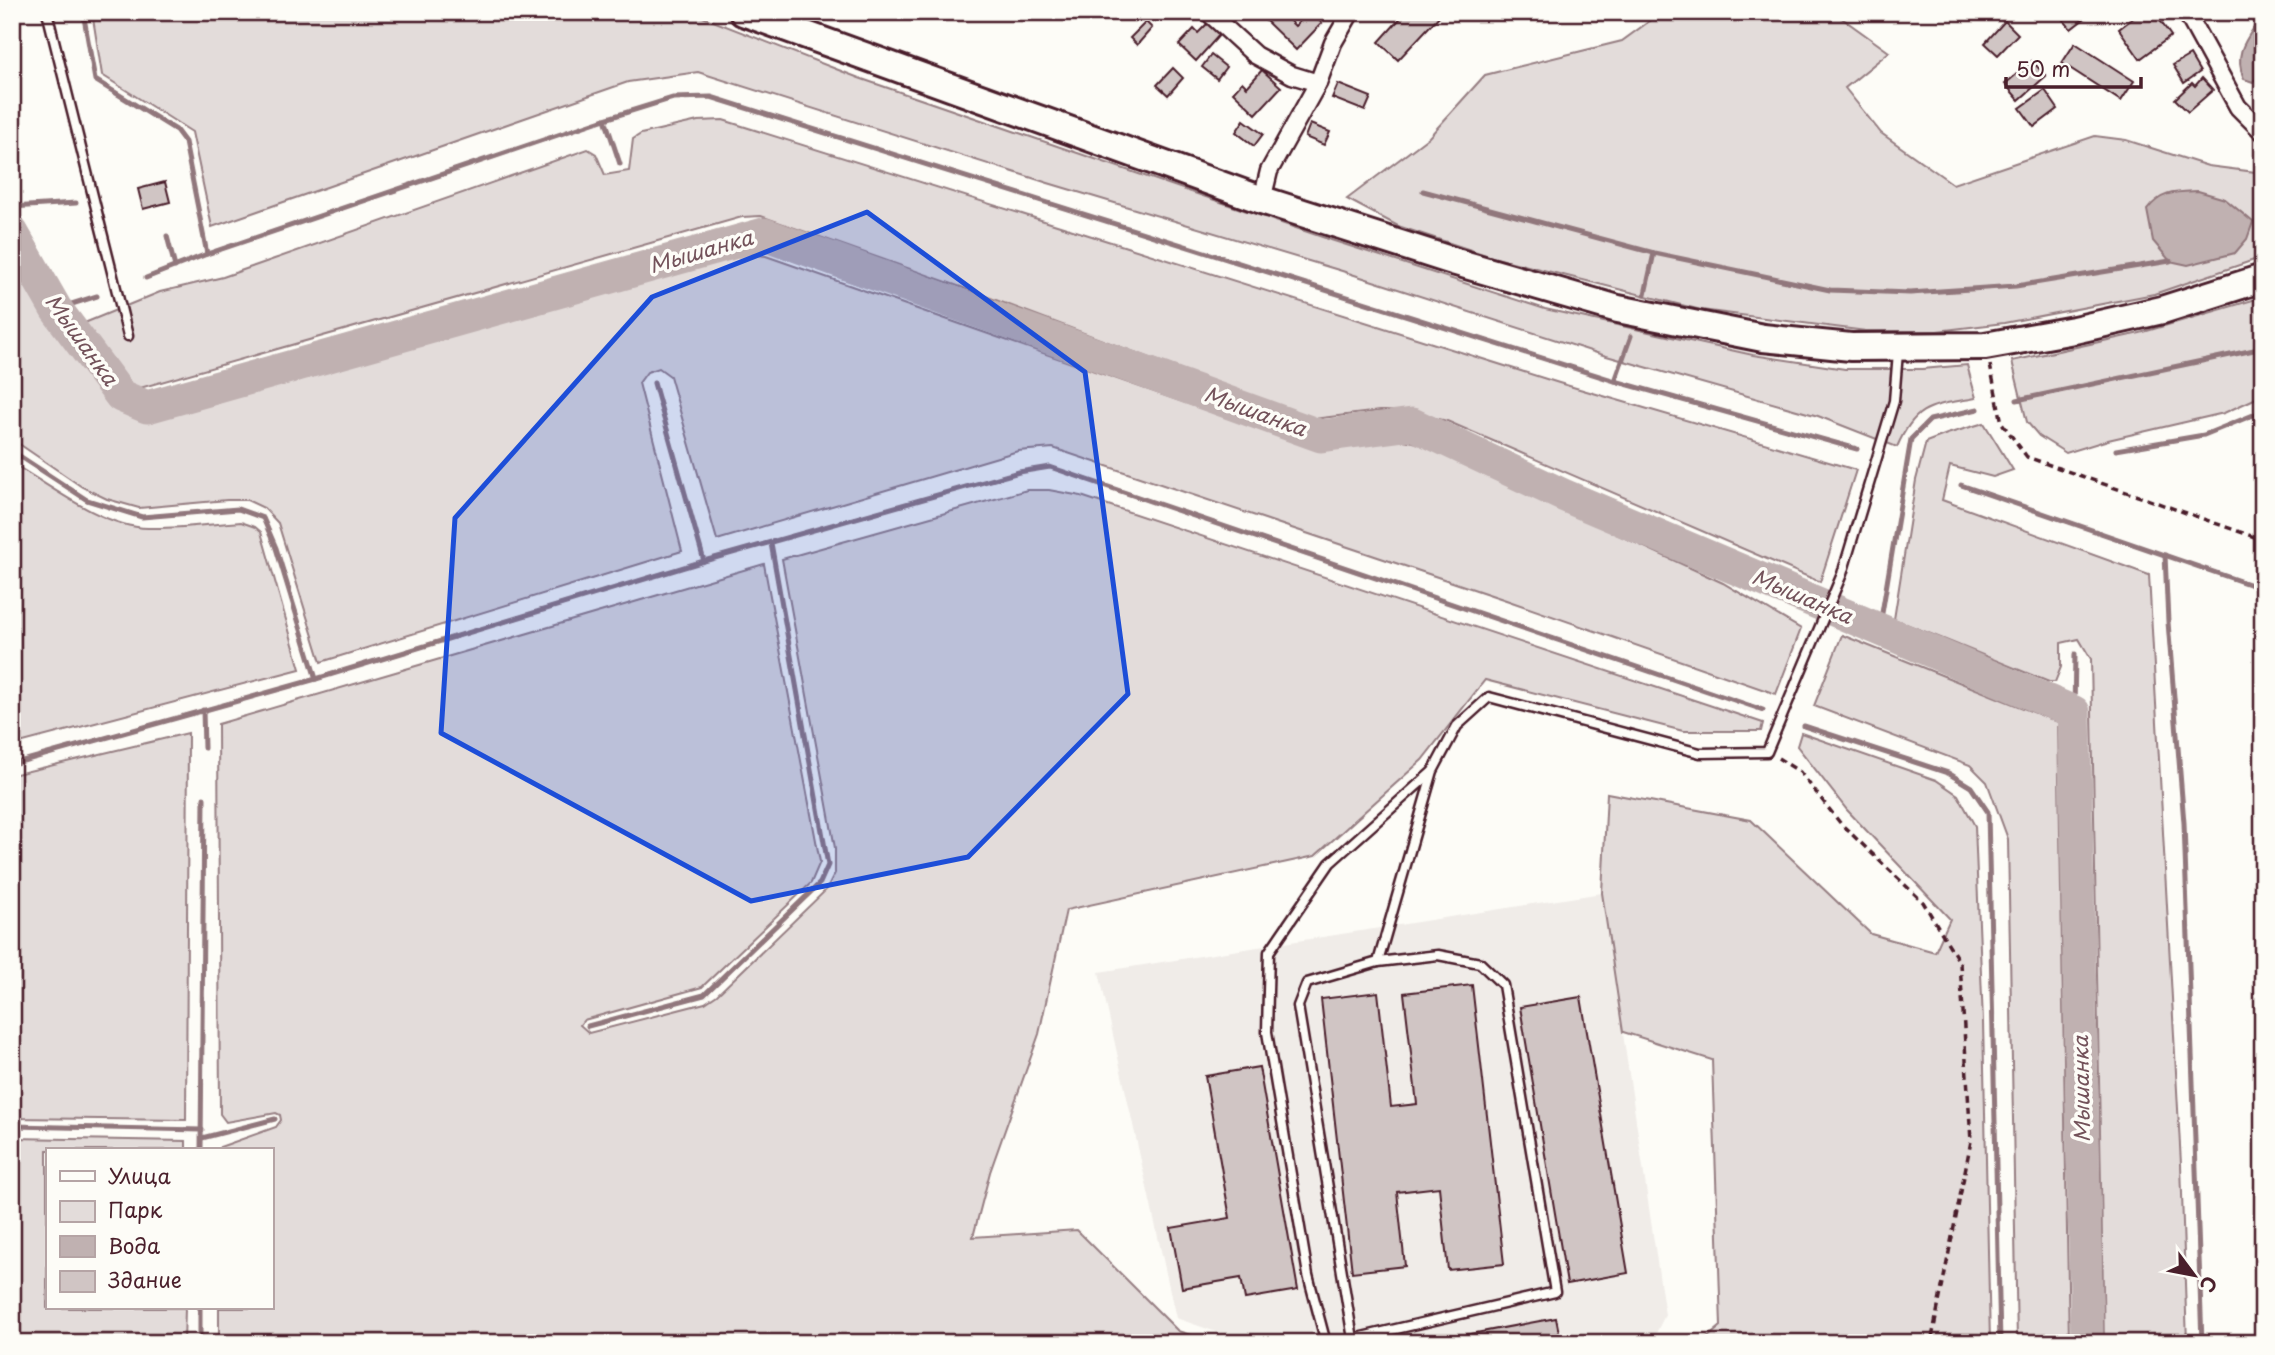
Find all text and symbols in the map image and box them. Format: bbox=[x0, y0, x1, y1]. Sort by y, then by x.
scale bar bbox=[2006, 46, 2140, 90]
text: 50 m bbox=[2016, 52, 2070, 84]
water label: Мышанка bbox=[645, 220, 757, 280]
water label: Мышанка bbox=[38, 286, 127, 392]
water label: Мышанка bbox=[1200, 377, 1312, 444]
water label: Мышанка bbox=[1747, 560, 1859, 631]
water label: Мышанка bbox=[2063, 1034, 2097, 1143]
legend bbox=[46, 1148, 273, 1310]
text: Улица bbox=[108, 1159, 171, 1191]
text: Парк bbox=[108, 1193, 163, 1225]
text: Вода bbox=[108, 1229, 160, 1261]
north arrow bbox=[2160, 1240, 2230, 1310]
text: Здание bbox=[108, 1263, 182, 1295]
text: С bbox=[2194, 1271, 2225, 1298]

